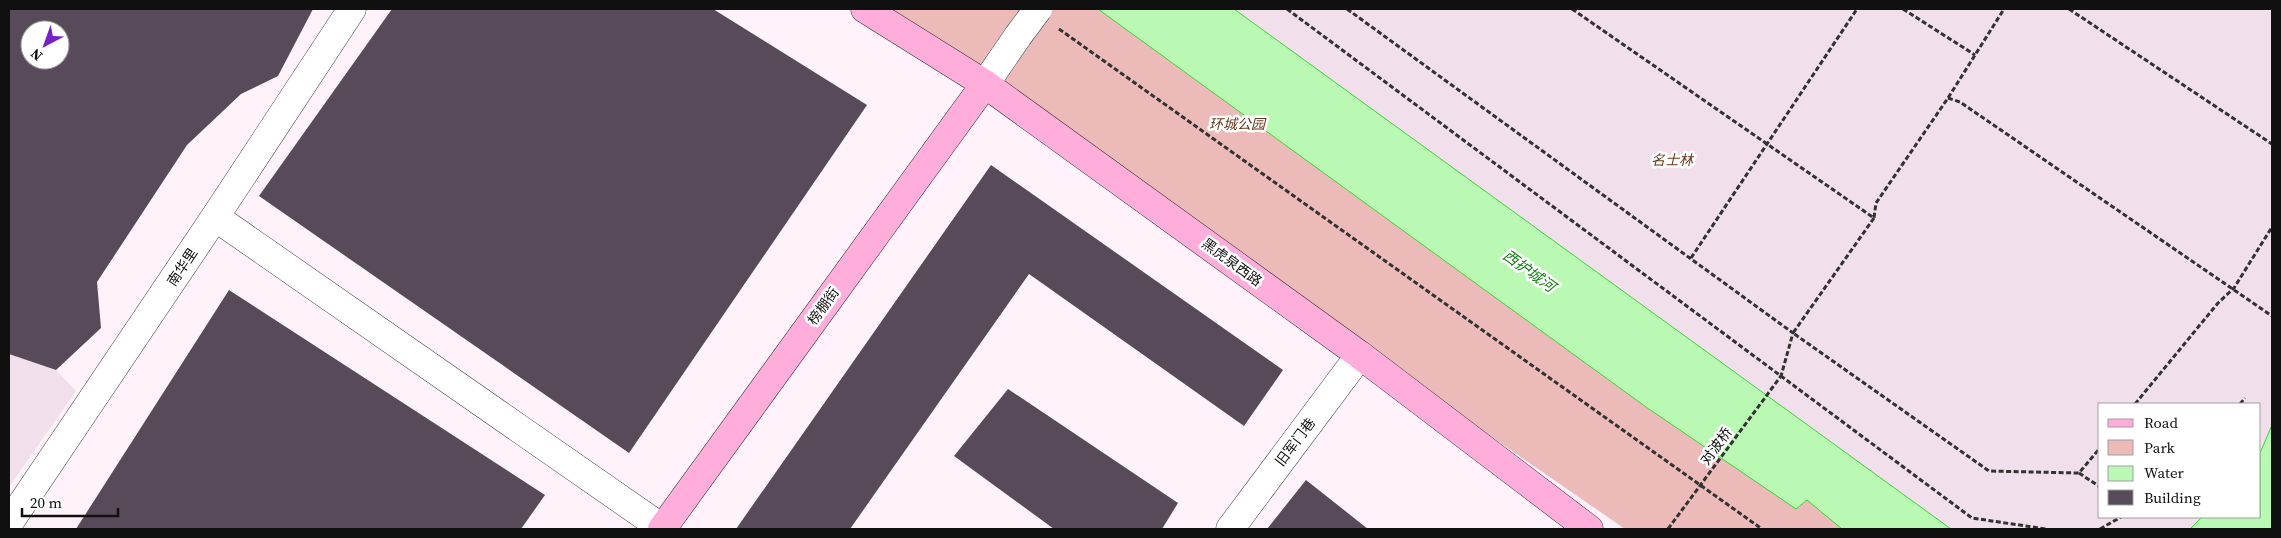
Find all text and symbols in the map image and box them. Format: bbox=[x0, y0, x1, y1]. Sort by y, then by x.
north arrow bbox=[20, 20, 70, 70]
text: N bbox=[26, 44, 47, 66]
park label: 环城公园 bbox=[1209, 114, 1267, 134]
park label: 名士林 bbox=[1651, 150, 1695, 170]
street label: 黑虎泉西路 bbox=[1198, 233, 1266, 291]
street label: 南华里 bbox=[162, 244, 202, 290]
water label: 西护城河 bbox=[1499, 244, 1562, 298]
street label: 榜棚街 bbox=[803, 283, 843, 329]
legend bbox=[2098, 403, 2261, 518]
text: Road bbox=[2144, 412, 2178, 433]
street label: 旧军门巷 bbox=[1270, 414, 1320, 470]
street label: 对波桥 bbox=[1696, 423, 1736, 469]
text: Park bbox=[2144, 437, 2176, 458]
text: Water bbox=[2144, 462, 2185, 483]
scale bar bbox=[22, 486, 119, 518]
text: Building bbox=[2144, 487, 2201, 508]
text: 20 m bbox=[30, 492, 62, 513]

